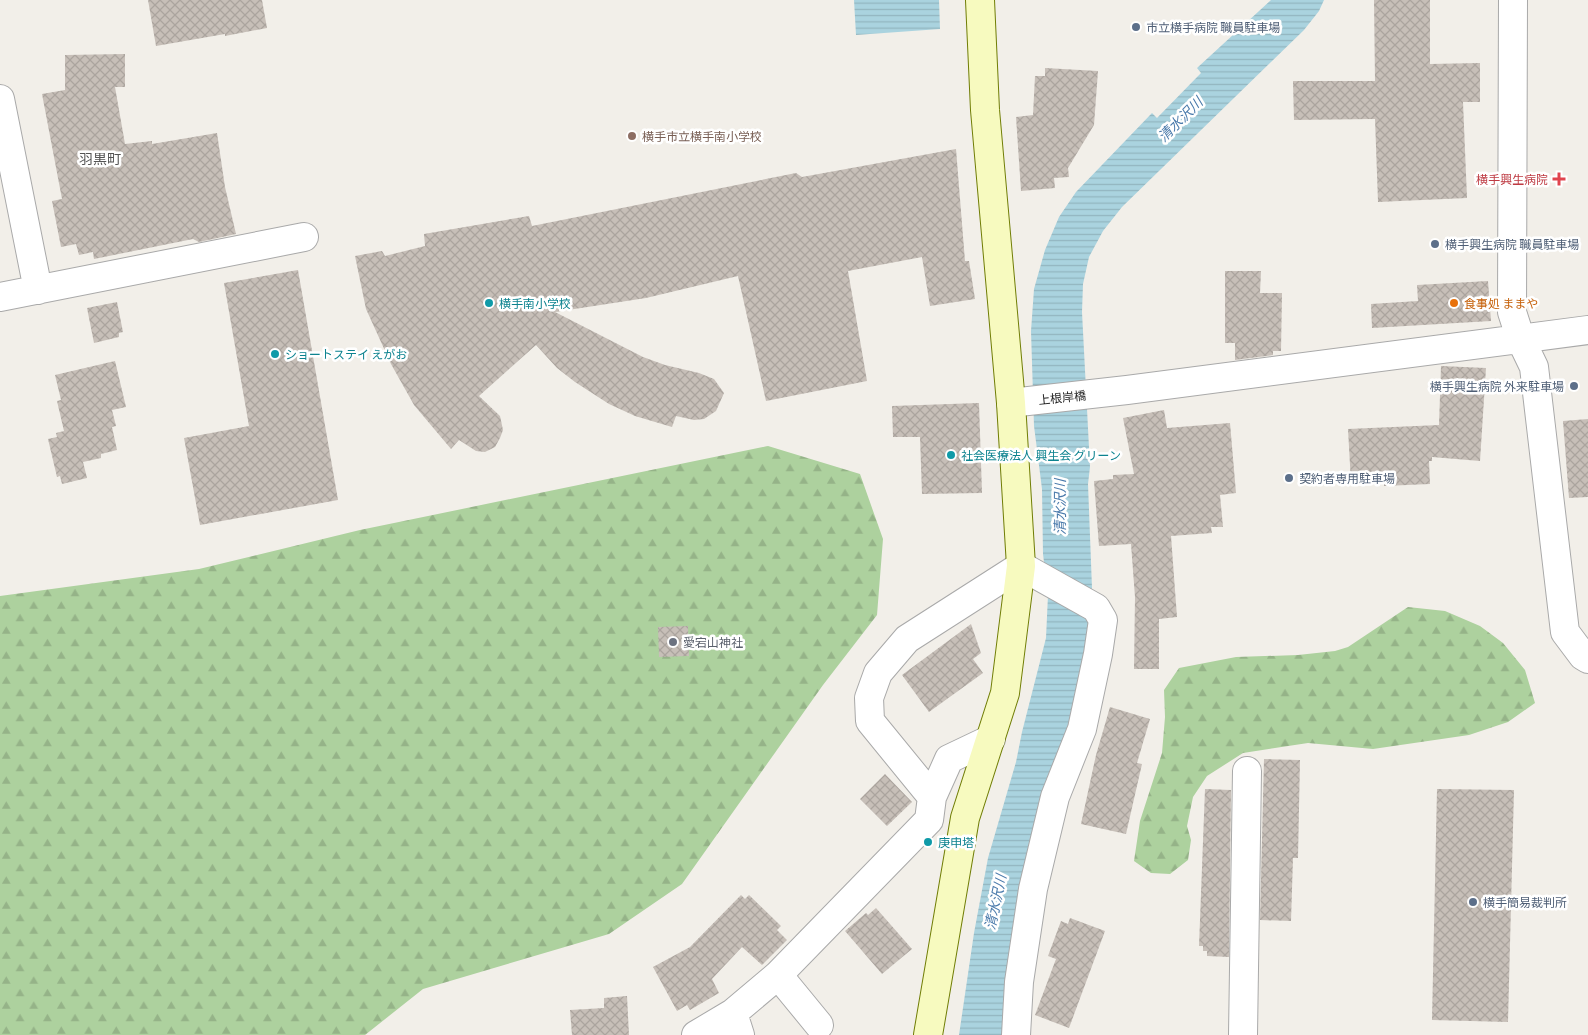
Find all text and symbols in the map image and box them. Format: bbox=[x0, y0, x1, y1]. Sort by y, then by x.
place label: 市立横手病院 職員駐車場 bbox=[1146, 20, 1280, 34]
marker: 市立横手病院 職員駐車場 bbox=[1130, 21, 1142, 33]
water label: 清水沢川 bbox=[1154, 92, 1207, 145]
place label: 横手市立横手南小学校 bbox=[642, 129, 762, 143]
marker: 横手市立横手南小学校 bbox=[626, 130, 638, 142]
district label: 羽黒町 bbox=[79, 150, 121, 167]
place label: 横手興生病院 bbox=[1476, 172, 1548, 186]
marker: 横手興生病院 bbox=[1552, 172, 1566, 186]
place label: 横手興生病院 職員駐車場 bbox=[1445, 237, 1579, 251]
marker: 横手興生病院 職員駐車場 bbox=[1429, 238, 1441, 250]
place label: 横手南小学校 bbox=[499, 296, 571, 310]
place label: 食事処 ままや bbox=[1464, 296, 1538, 310]
marker: 横手南小学校 bbox=[483, 297, 495, 309]
marker: 食事処 ままや bbox=[1448, 297, 1460, 309]
place label: ショートステイ えがお bbox=[285, 347, 407, 361]
marker: ショートステイ えがお bbox=[269, 348, 281, 360]
place label: 横手興生病院 外来駐車場 bbox=[1430, 379, 1564, 393]
marker: 横手興生病院 外来駐車場 bbox=[1568, 380, 1580, 392]
street label: 上根岸橋 bbox=[1037, 388, 1087, 406]
place label: 社会医療法人 興生会 グリーン bbox=[961, 448, 1121, 462]
marker: 社会医療法人 興生会 グリーン bbox=[945, 449, 957, 461]
place label: 契約者専用駐車場 bbox=[1299, 471, 1395, 485]
marker: 契約者専用駐車場 bbox=[1283, 472, 1295, 484]
water label: 清水沢川 bbox=[1051, 477, 1068, 535]
place label: 愛宕山神社 bbox=[683, 635, 743, 649]
marker: 愛宕山神社 bbox=[667, 636, 679, 648]
place label: 庚申塔 bbox=[938, 835, 974, 849]
marker: 庚申塔 bbox=[922, 836, 934, 848]
water label: 清水沢川 bbox=[981, 871, 1010, 931]
place label: 横手簡易裁判所 bbox=[1483, 895, 1567, 909]
marker: 横手簡易裁判所 bbox=[1467, 896, 1479, 908]

